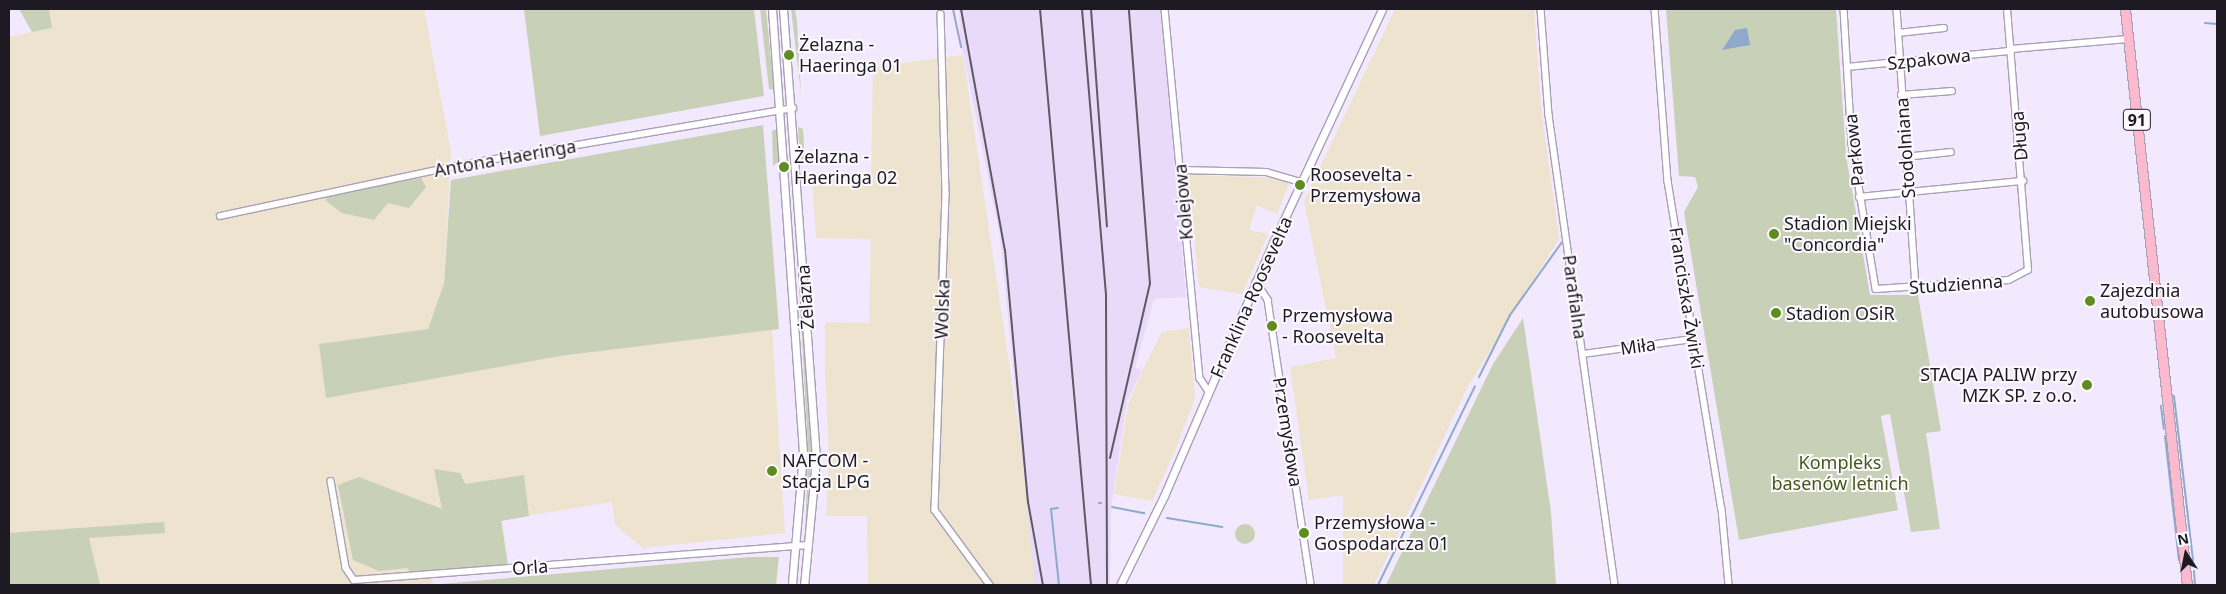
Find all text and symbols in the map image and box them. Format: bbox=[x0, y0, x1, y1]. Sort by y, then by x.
place label: Żelazna - Haeringa 01 bbox=[799, 34, 902, 76]
street label: Szpakowa bbox=[1886, 44, 1972, 74]
marker: Żelazna - Haeringa 01 bbox=[783, 49, 795, 61]
street label: Stodolniana bbox=[1891, 97, 1919, 199]
road number: 91 bbox=[2122, 106, 2152, 134]
street label: Długa bbox=[2006, 110, 2032, 162]
street label: Parkowa bbox=[1839, 113, 1869, 187]
street label: Antona Haeringa bbox=[432, 135, 578, 181]
place label: Żelazna - Haeringa 02 bbox=[794, 146, 897, 188]
marker: Żelazna - Haeringa 02 bbox=[778, 161, 790, 173]
street label: Kolejowa bbox=[1169, 163, 1197, 241]
place label: Roosevelta - Przemysłowa bbox=[1310, 164, 1421, 206]
marker: Roosevelta - Przemysłowa bbox=[1294, 179, 1306, 191]
street label: Franklina Roosevelta bbox=[1206, 213, 1296, 381]
place label: Stadion Miejski "Concordia" bbox=[1784, 213, 1912, 255]
street label: Franciszka Żwirki bbox=[1665, 226, 1709, 370]
marker: Stadion Miejski "Concordia" bbox=[1768, 228, 1780, 240]
street label: Parafialna bbox=[1558, 253, 1592, 341]
street label: Żelazna bbox=[792, 264, 818, 330]
street label: Studzienna bbox=[1908, 270, 2004, 298]
street label: Wolska bbox=[930, 279, 954, 339]
place label: Zajezdnia autobusowa bbox=[2100, 280, 2204, 322]
marker: Zajezdnia autobusowa bbox=[2084, 295, 2096, 307]
place label: Stadion OSiR bbox=[1786, 302, 1895, 324]
place label: Przemysłowa - Roosevelta bbox=[1282, 305, 1393, 348]
marker: Stadion OSiR bbox=[1770, 307, 1782, 319]
marker: Przemysłowa - Roosevelta bbox=[1266, 320, 1278, 332]
street label: Miła bbox=[1619, 333, 1657, 359]
place label: STACJA PALIW przy MZK SP. z o.o. bbox=[1920, 364, 2077, 406]
street label: Przemysłowa bbox=[1269, 375, 1307, 489]
marker: STACJA PALIW przy MZK SP. z o.o. bbox=[2081, 379, 2093, 391]
place label: NAFCOM - Stacja LPG bbox=[782, 450, 870, 492]
park label: Kompleks basenów letnich bbox=[1771, 452, 1909, 494]
marker: NAFCOM - Stacja LPG bbox=[766, 465, 778, 477]
place label: Przemysłowa - Gospodarcza 01 bbox=[1314, 512, 1449, 554]
marker: Przemysłowa - Gospodarcza 01 bbox=[1298, 527, 1310, 539]
text: N bbox=[2176, 528, 2190, 549]
north arrow bbox=[2161, 529, 2211, 579]
street label: Orla bbox=[511, 555, 549, 579]

